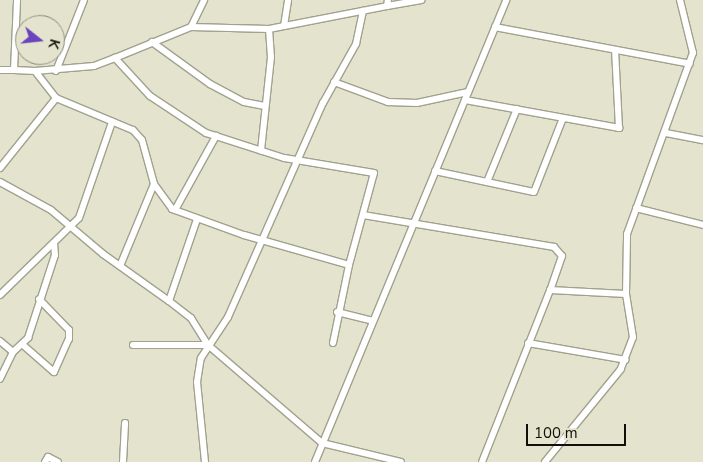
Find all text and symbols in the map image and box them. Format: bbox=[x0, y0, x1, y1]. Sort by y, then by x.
north arrow bbox=[15, 15, 65, 65]
text: K bbox=[44, 37, 64, 51]
scale bar bbox=[528, 414, 628, 446]
text: 100 m bbox=[534, 423, 578, 443]

